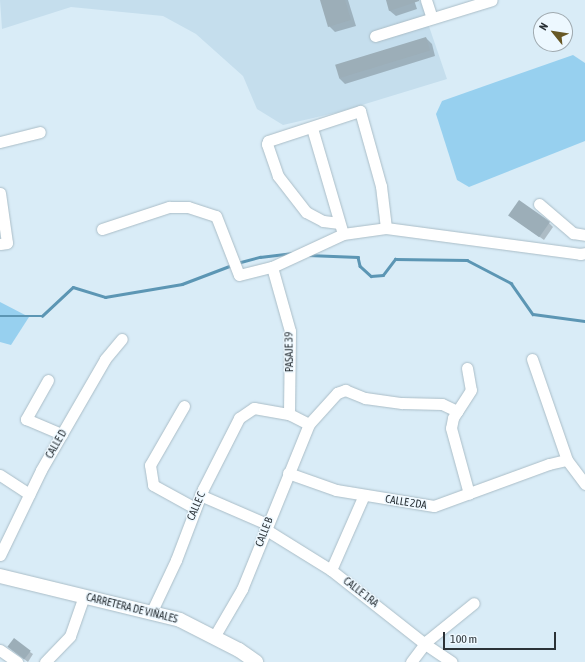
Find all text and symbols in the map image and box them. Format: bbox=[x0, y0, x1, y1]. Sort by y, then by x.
north arrow bbox=[533, 12, 573, 52]
text: N bbox=[537, 21, 550, 32]
street label: PASAJE 39 bbox=[282, 332, 296, 372]
street label: CALLE D bbox=[42, 427, 70, 461]
street label: CALLE C bbox=[184, 490, 208, 522]
street label: CALLE 2DA bbox=[384, 492, 428, 512]
street label: CALLE B bbox=[252, 516, 276, 548]
street label: CALLE 1RA bbox=[341, 574, 381, 610]
street label: CARRETERA DE VIÑALES bbox=[85, 590, 179, 626]
scale bar bbox=[445, 624, 558, 650]
text: 100 m bbox=[450, 632, 477, 646]

